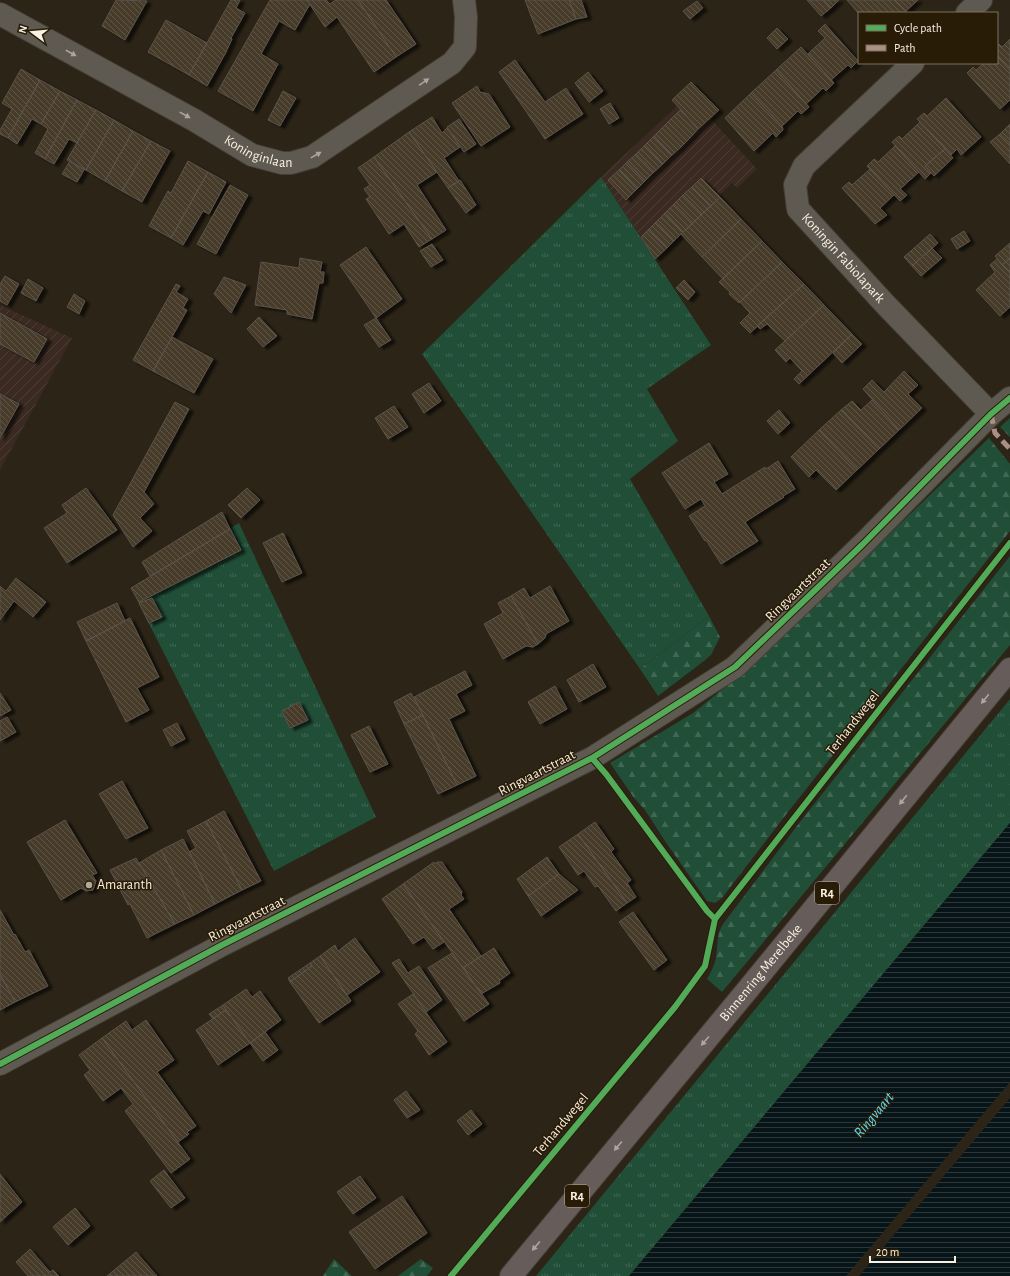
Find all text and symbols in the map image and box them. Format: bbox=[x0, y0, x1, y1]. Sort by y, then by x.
north arrow bbox=[12, 12, 52, 52]
legend bbox=[858, 12, 998, 64]
text: Cycle path bbox=[894, 22, 942, 35]
text: N bbox=[17, 24, 29, 35]
text: Path bbox=[894, 42, 916, 54]
one-way arrow bbox=[65, 50, 77, 56]
one-way arrow bbox=[418, 78, 429, 86]
one-way arrow bbox=[179, 112, 191, 119]
street label: Koninginlaan bbox=[222, 133, 293, 170]
one-way arrow bbox=[310, 151, 322, 158]
street label: Koningin Fabiolapark bbox=[799, 211, 888, 306]
street label: Ringvaartstraat bbox=[763, 555, 833, 624]
street label: Terhandwegel bbox=[824, 688, 882, 758]
one-way arrow bbox=[981, 694, 990, 704]
street label: Ringvaartstraat bbox=[496, 747, 578, 798]
one-way arrow bbox=[899, 794, 907, 805]
place label: Amaranth bbox=[97, 878, 152, 892]
marker: Amaranth bbox=[84, 880, 94, 890]
road number: R4 bbox=[815, 882, 839, 904]
street label: Ringvaartstraat bbox=[206, 893, 288, 944]
street label: Binnenring Merelbeke bbox=[717, 922, 805, 1024]
one-way arrow bbox=[701, 1036, 710, 1046]
water label: Ringvaart bbox=[851, 1090, 897, 1140]
street label: Terhandwegel bbox=[531, 1091, 591, 1159]
one-way arrow bbox=[614, 1141, 623, 1151]
road number: R4 bbox=[565, 1185, 589, 1207]
scale bar bbox=[870, 1238, 955, 1264]
one-way arrow bbox=[531, 1241, 540, 1252]
text: 20 m bbox=[876, 1246, 899, 1258]

